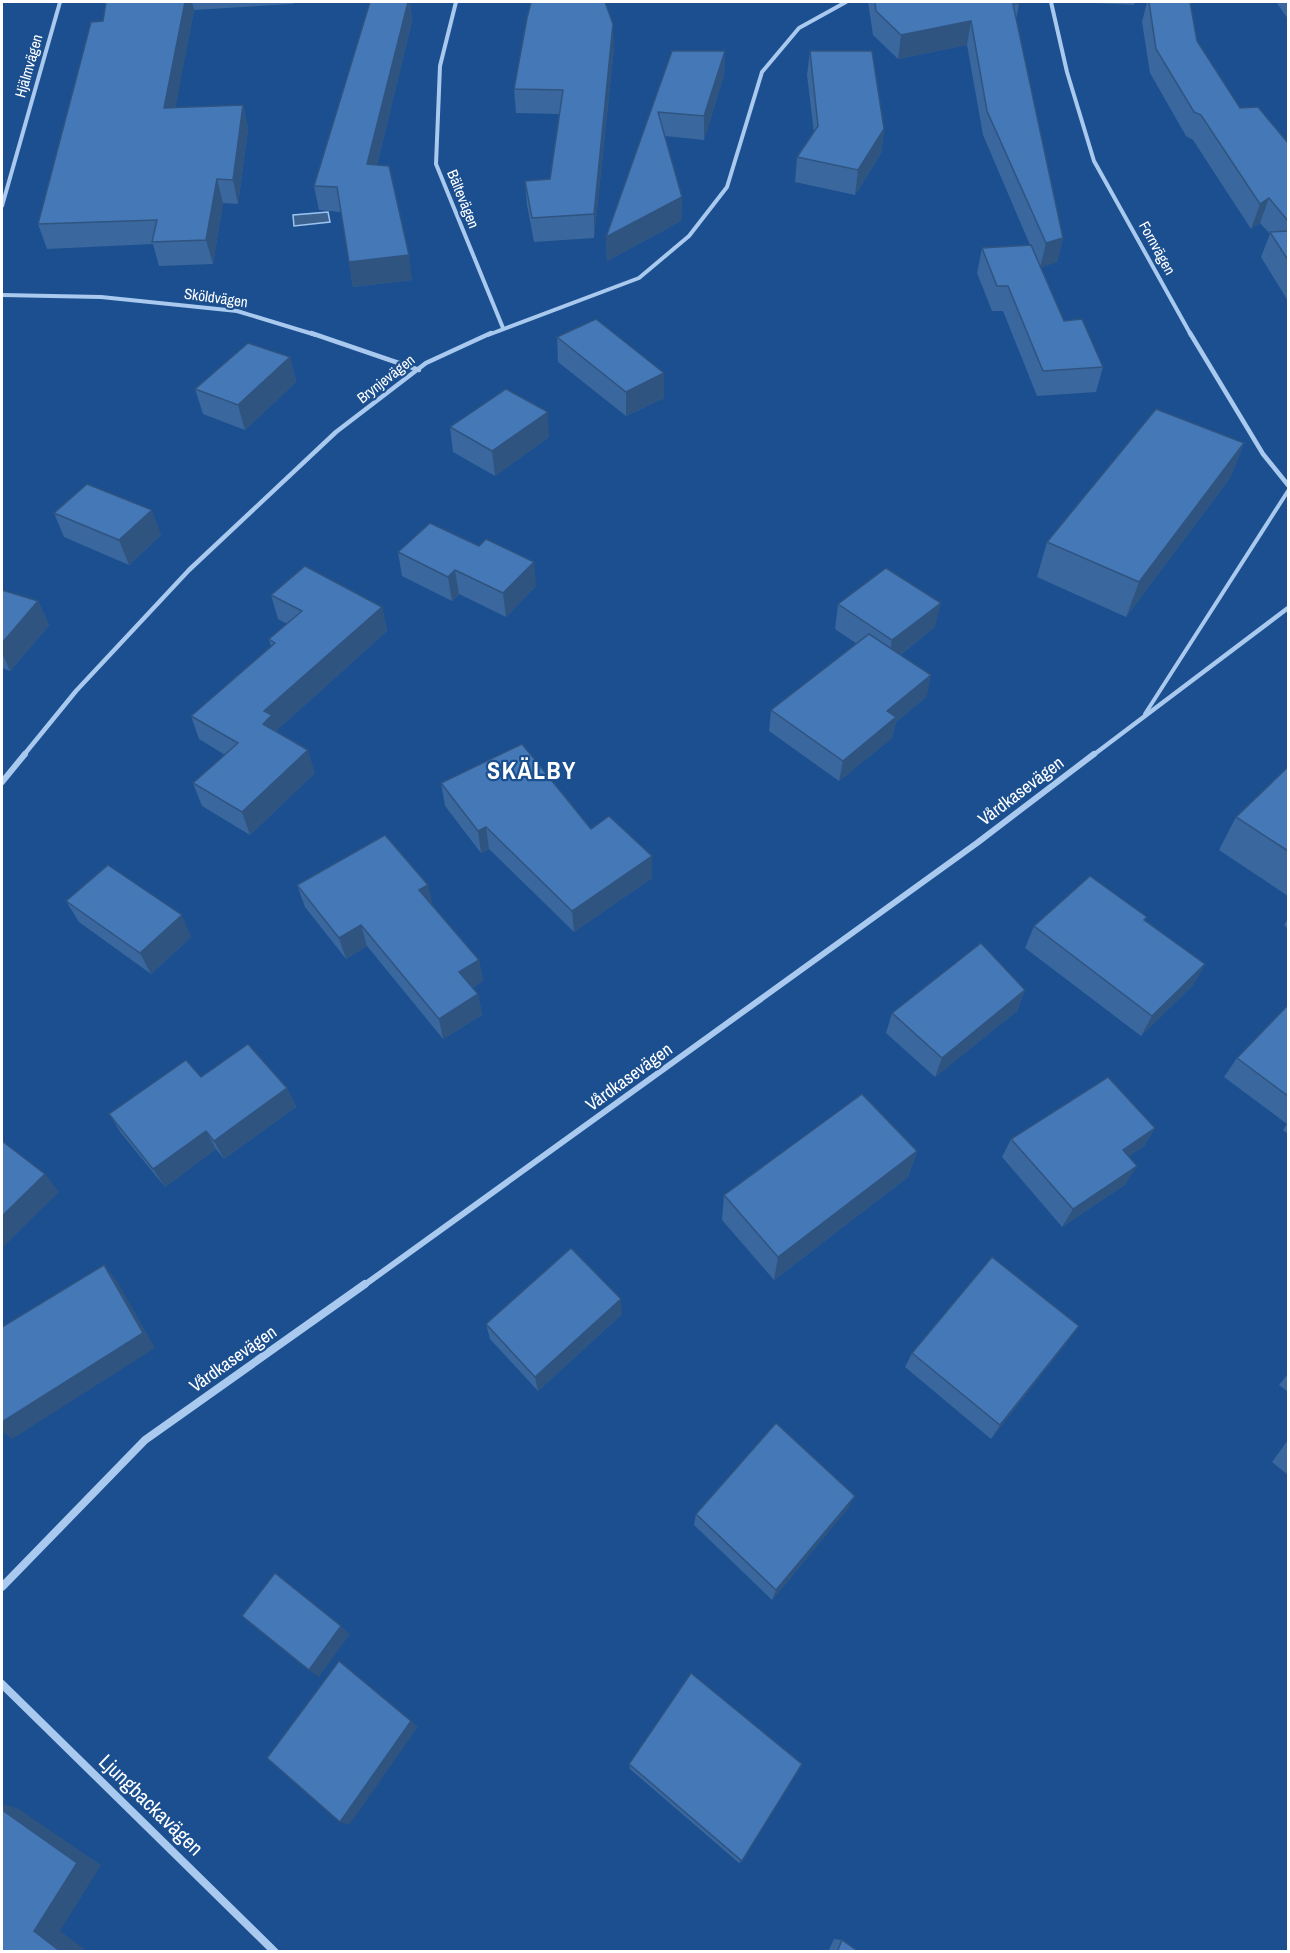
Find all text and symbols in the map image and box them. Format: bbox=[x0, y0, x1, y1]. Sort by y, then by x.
street label: Hjälmvägen bbox=[9, 32, 48, 100]
street label: Bältevägen bbox=[442, 166, 485, 231]
street label: Fornvägen bbox=[1134, 217, 1181, 278]
street label: Sköldvägen bbox=[183, 283, 249, 312]
street label: Brynjevägen bbox=[352, 349, 419, 408]
street label: Vårdkasevägen bbox=[973, 750, 1069, 831]
district label: SKÄLBY bbox=[487, 754, 577, 786]
street label: Vårdkasevägen bbox=[580, 1037, 677, 1117]
street label: Vårdkasevägen bbox=[184, 1319, 281, 1398]
street label: Ljungbackavägen bbox=[93, 1747, 210, 1862]

